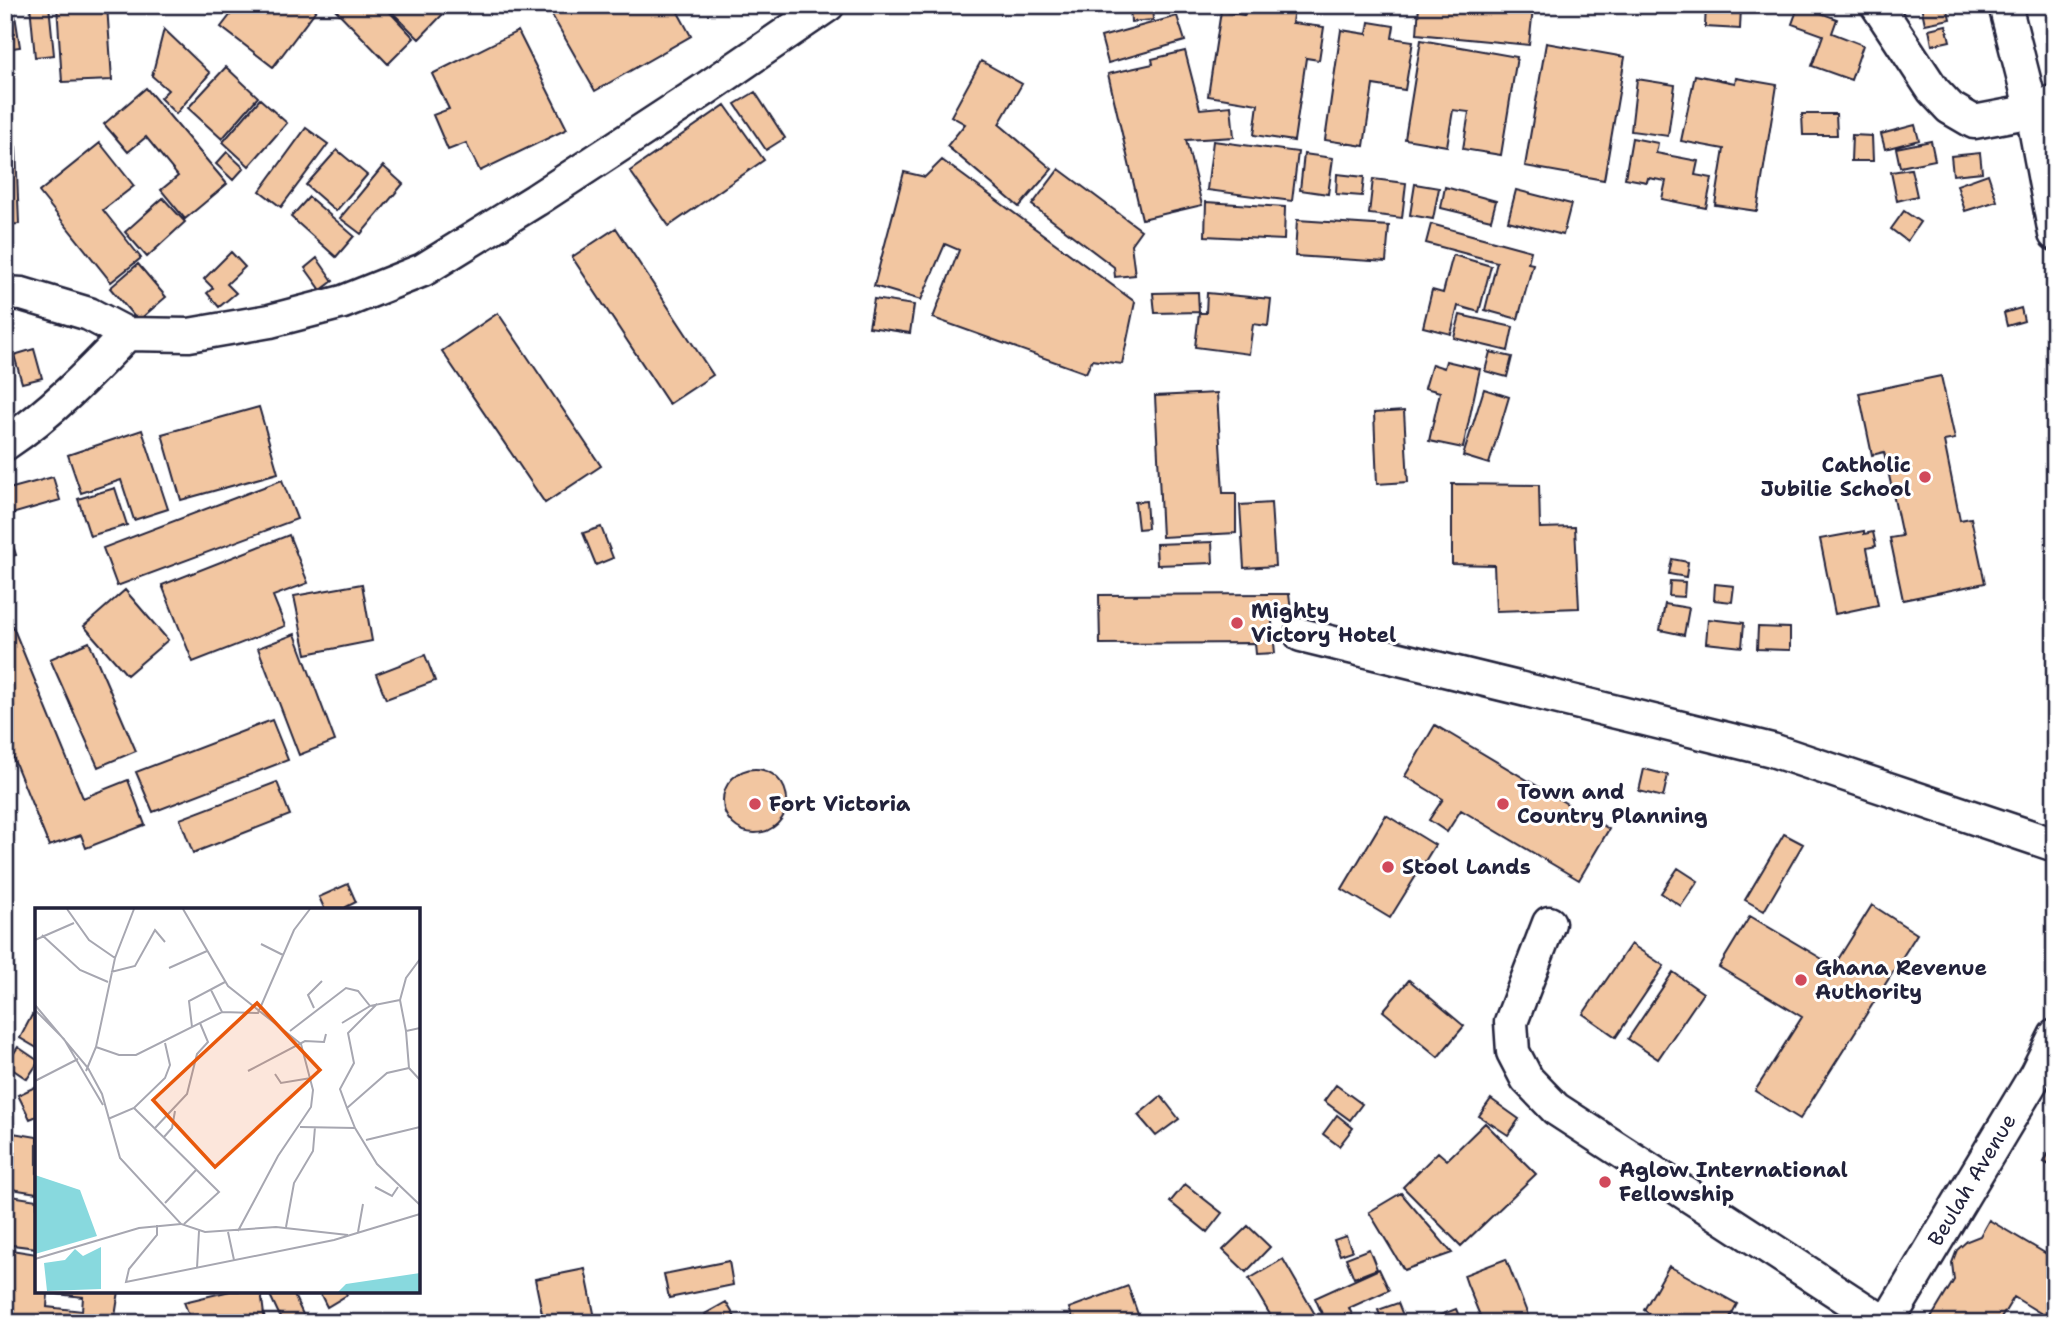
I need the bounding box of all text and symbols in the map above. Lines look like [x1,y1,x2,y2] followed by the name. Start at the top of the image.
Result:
[1761,451,1911,503] place label: Catholic Jubilie School
[1917,469,1933,485] marker: Catholic Jubilie School
[1251,597,1396,649] place label: Mighty Victory Hotel
[1229,615,1245,631] marker: Mighty Victory Hotel
[1517,778,1708,830] place label: Town and Country Planning
[769,790,911,818] place label: Fort Victoria
[747,796,763,812] marker: Fort Victoria
[1495,796,1511,812] marker: Town and Country Planning
[1402,853,1531,881] place label: Stool Lands
[1380,859,1396,875] marker: Stool Lands
[35,908,420,1293] inset map
[1815,954,1987,1006] place label: Ghana Revenue Authority
[1793,972,1809,988] marker: Ghana Revenue Authority
[1921,1109,2023,1251] street label: Beulah Avenue
[1619,1156,1848,1208] place label: Aglow International Fellowship
[1597,1174,1613,1190] marker: Aglow International Fellowship

